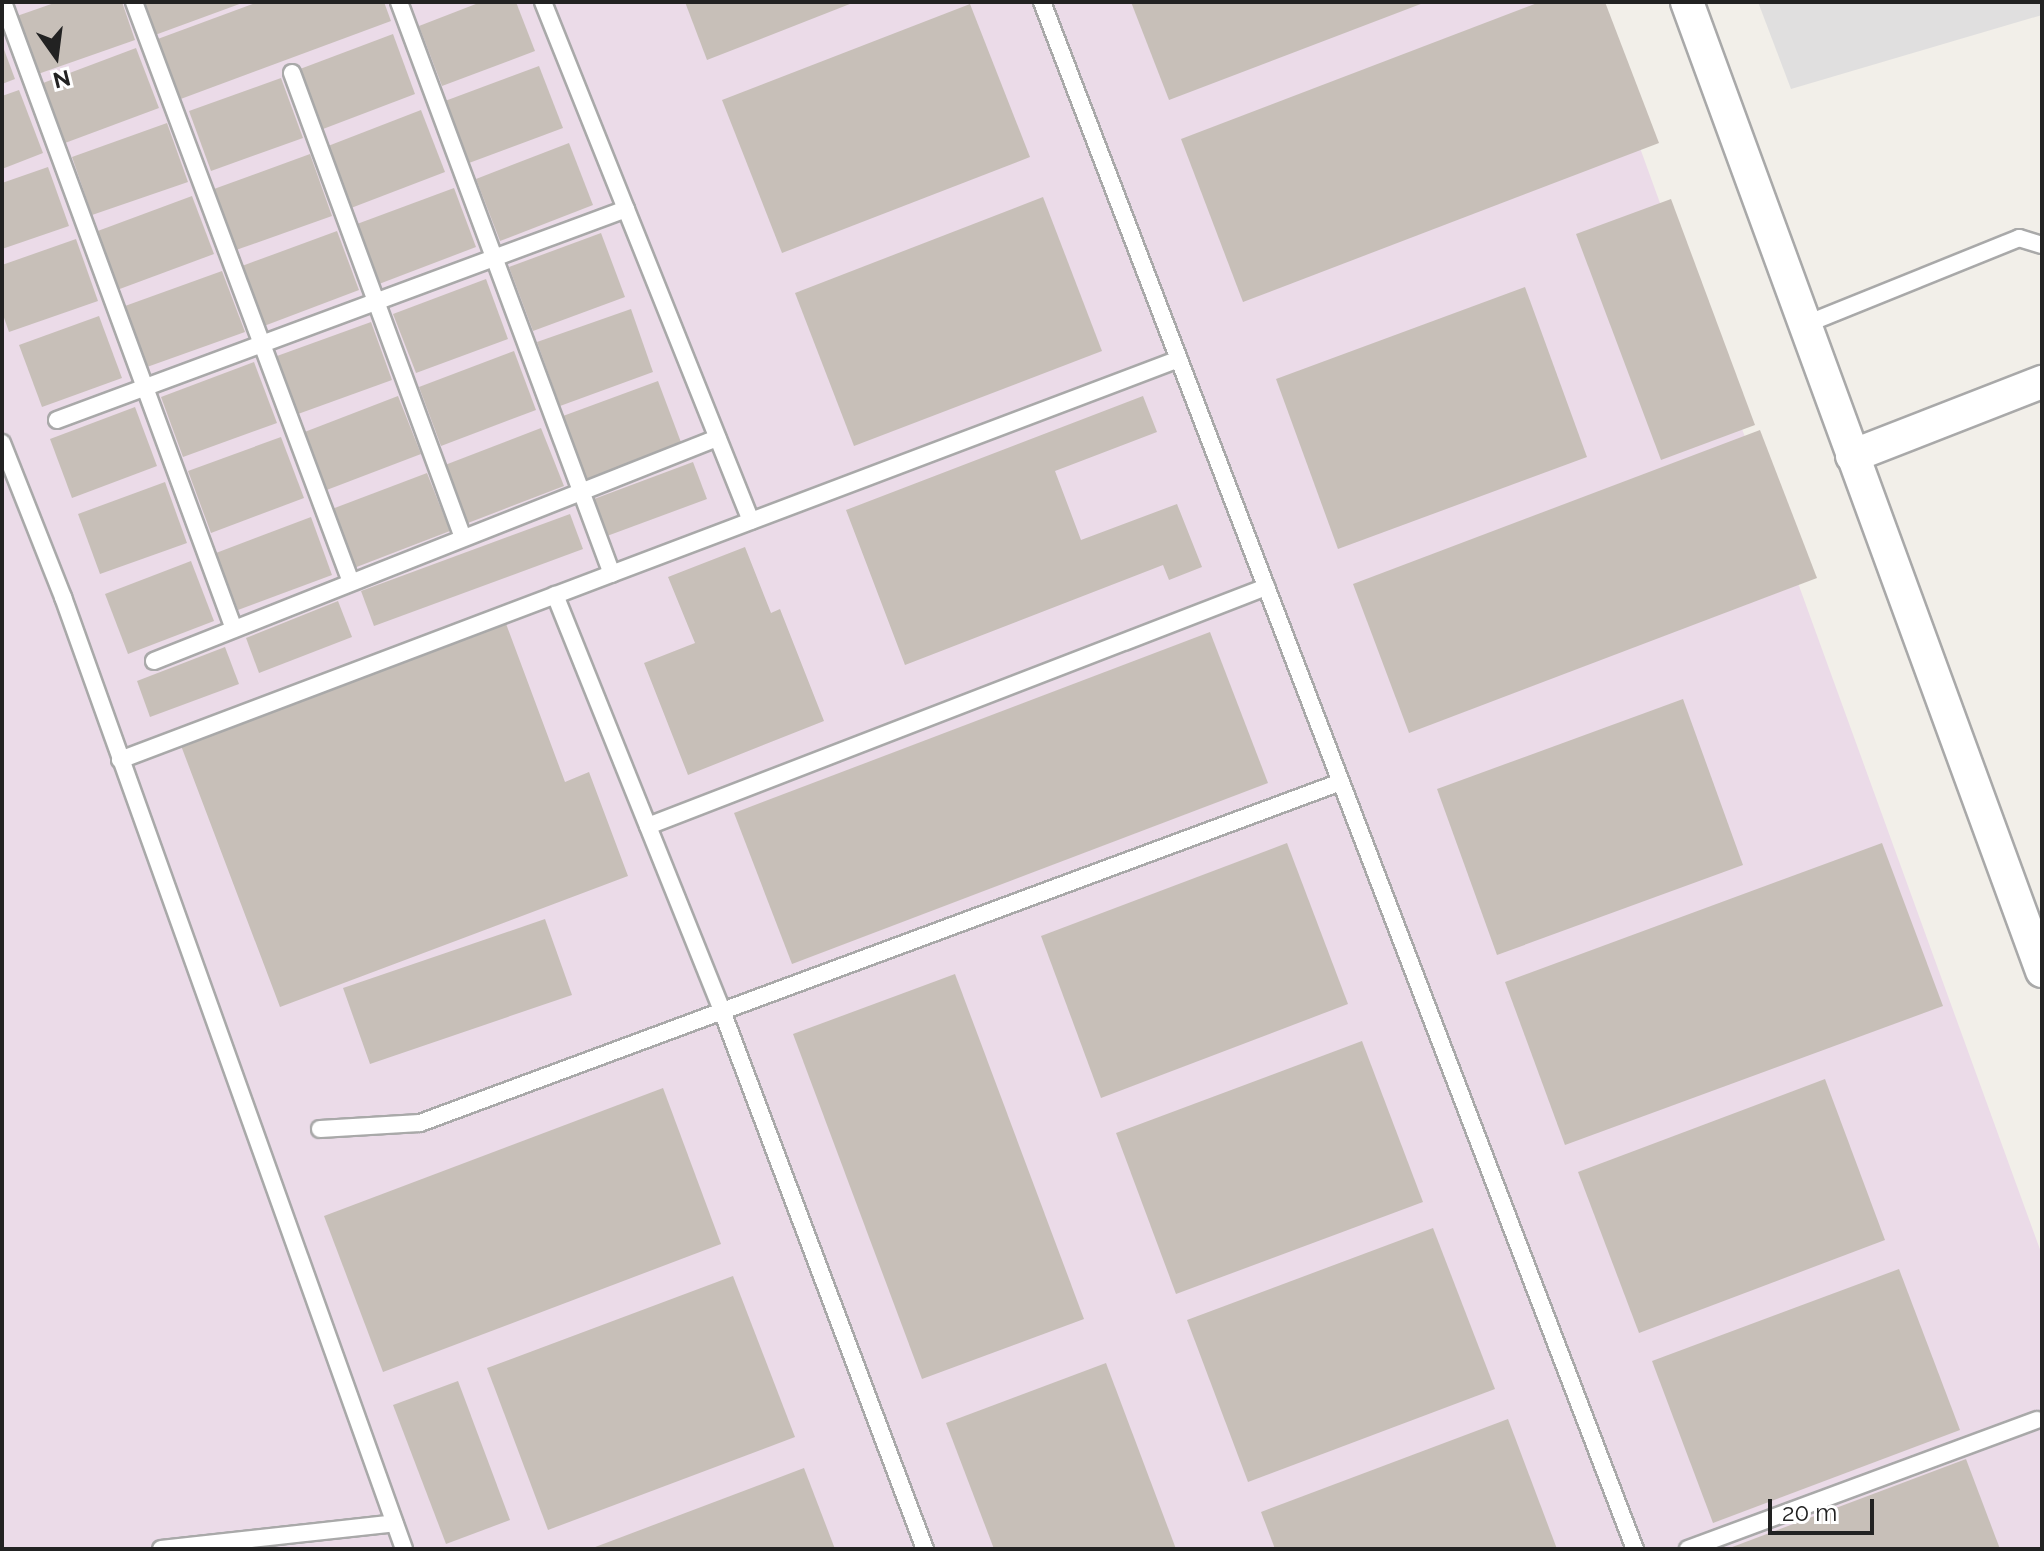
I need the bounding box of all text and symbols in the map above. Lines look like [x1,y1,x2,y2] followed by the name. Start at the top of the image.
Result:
[16,16,96,96] north arrow
[51,65,73,94] text: N
[1772,1483,1878,1533] scale bar
[1782,1498,1837,1527] text: 20 m

